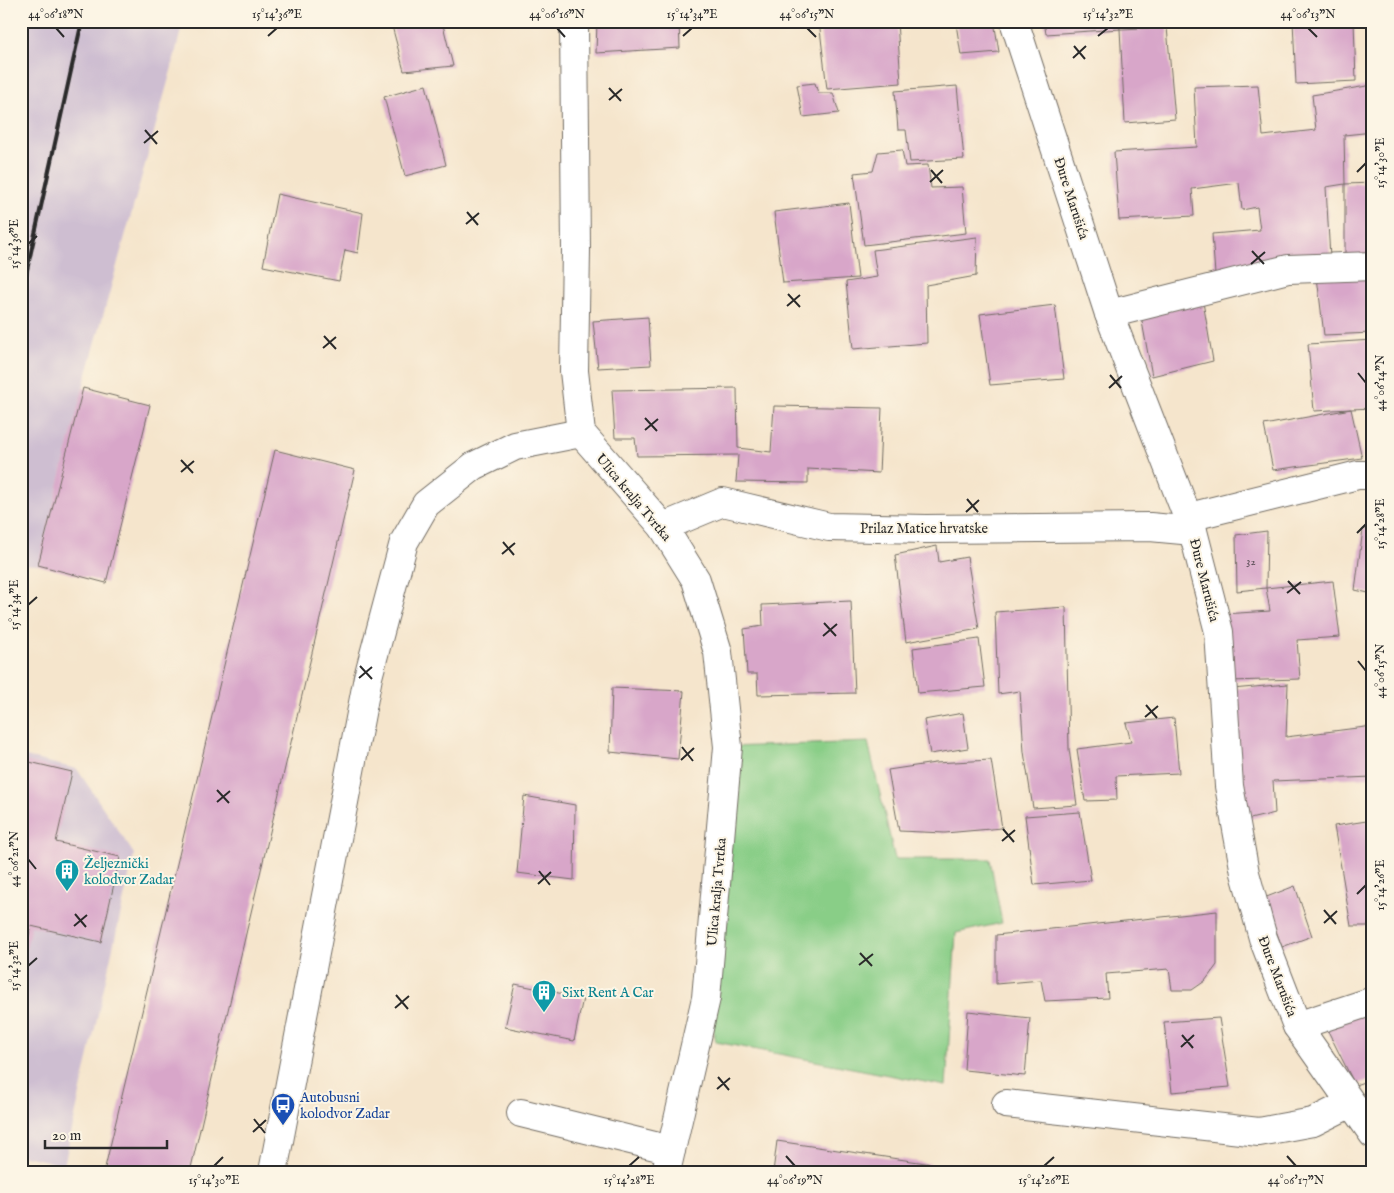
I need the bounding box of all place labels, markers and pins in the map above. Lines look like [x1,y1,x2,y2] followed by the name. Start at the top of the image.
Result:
[84,855,174,889] place label: Željeznički kolodvor Zadar
[54,858,80,892] building icon: Željeznički kolodvor Zadar
[531,979,557,1013] building icon: Sixt Rent A Car
[562,984,654,1002] place label: Sixt Rent A Car
[299,1089,390,1123] place label: Autobusni kolodvor Zadar
[270,1092,296,1126] bus stop icon: Autobusni kolodvor Zadar

